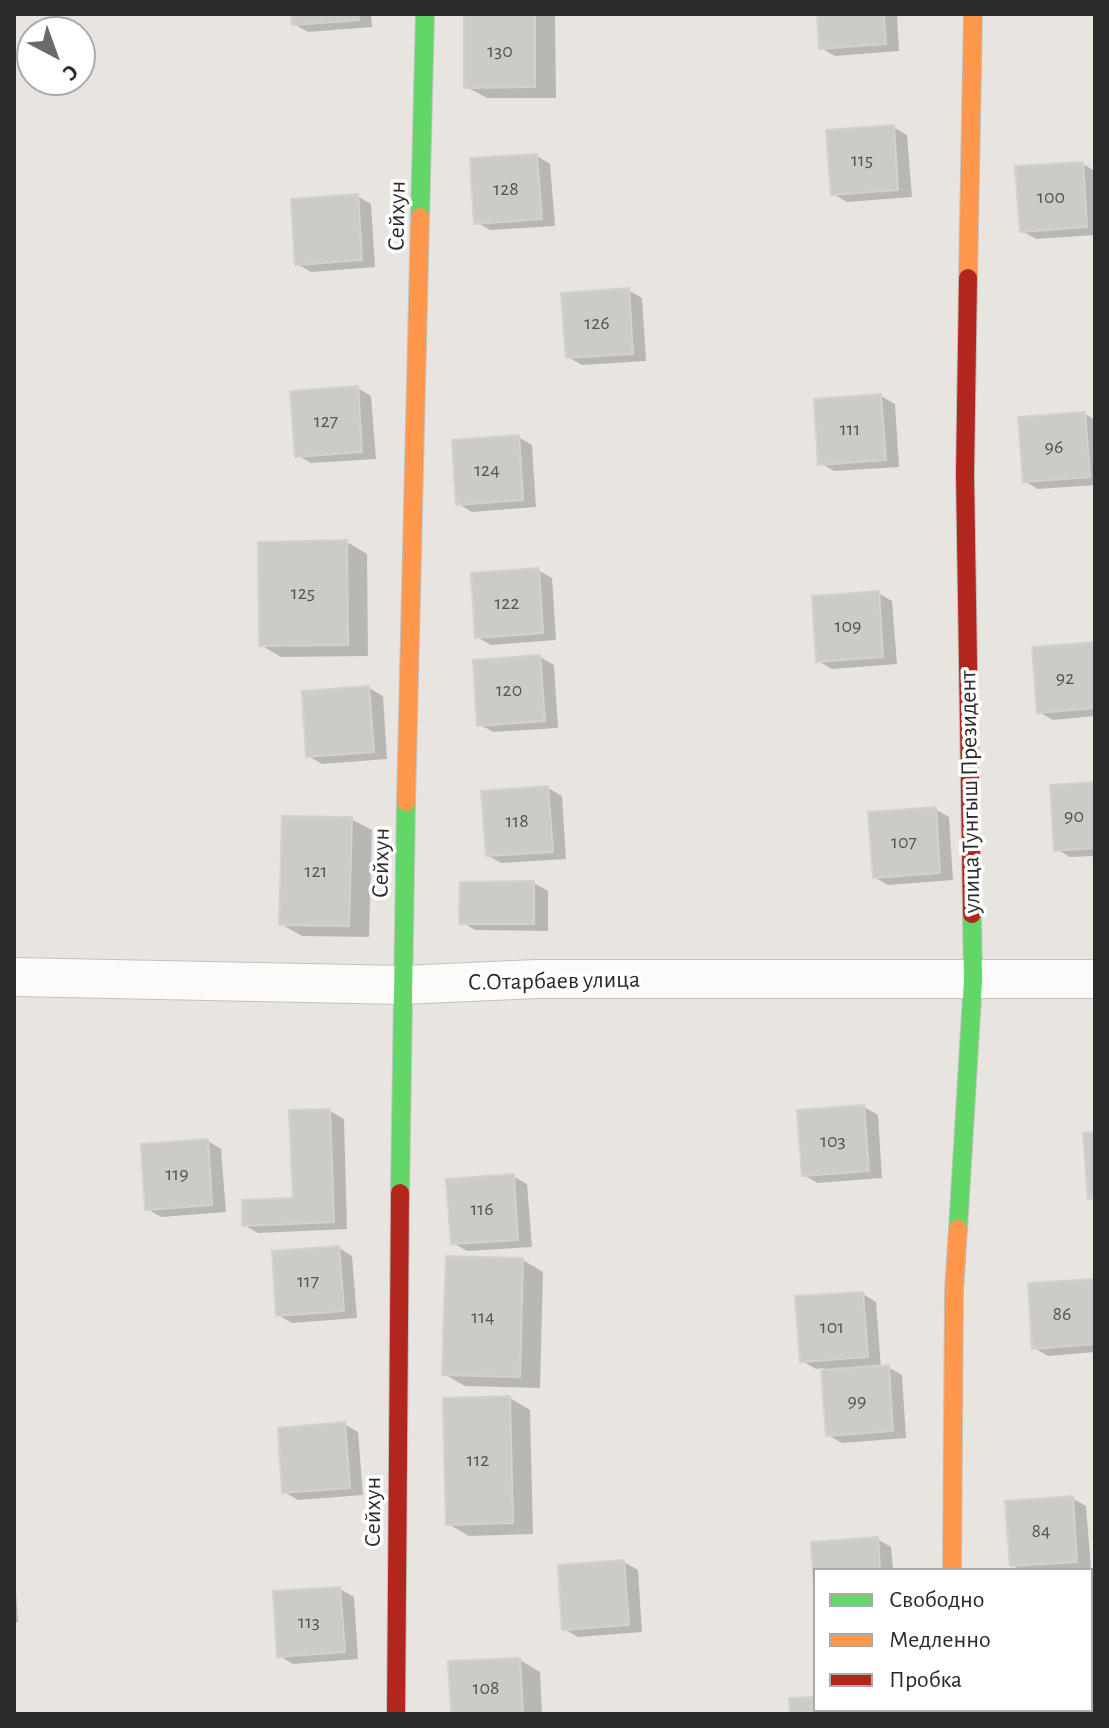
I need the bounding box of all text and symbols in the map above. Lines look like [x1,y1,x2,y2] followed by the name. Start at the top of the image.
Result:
[16,16,96,96] north arrow
[487,39,513,63] house number: 130
[59,60,82,85] text: С
[851,148,873,172] house number: 115
[493,177,519,201] house number: 128
[382,181,412,251] street label: Сейхун
[1037,185,1065,209] house number: 100
[584,311,610,335] house number: 126
[314,409,338,433] house number: 127
[840,417,860,441] house number: 111
[1045,435,1063,459] house number: 96
[474,458,500,482] house number: 124
[291,581,315,605] house number: 125
[494,591,520,615] house number: 122
[835,614,861,638] house number: 109
[1056,666,1074,690] house number: 92
[953,670,987,914] street label: улица Тунгыш Президент
[496,678,522,702] house number: 120
[1064,804,1084,828] house number: 90
[505,809,529,833] house number: 118
[366,828,396,898] street label: Сейхун
[891,830,917,854] house number: 107
[305,859,327,883] house number: 121
[468,965,640,997] street label: С.Отарбаев улица
[820,1129,846,1153] house number: 103
[165,1162,189,1186] house number: 119
[470,1197,494,1221] house number: 116
[297,1269,319,1293] house number: 117
[1053,1302,1071,1326] house number: 86
[471,1305,495,1329] house number: 114
[820,1315,844,1339] house number: 101
[848,1389,866,1413] house number: 99
[467,1448,489,1472] house number: 112
[359,1477,387,1547] street label: Сейхун
[1031,1519,1051,1543] house number: 84
[813,1568,1093,1712] legend
[889,1588,984,1612] text: Свободно
[298,1610,320,1634] house number: 113
[889,1628,991,1652] text: Медленно
[889,1668,962,1692] text: Пробка
[473,1676,499,1700] house number: 108

